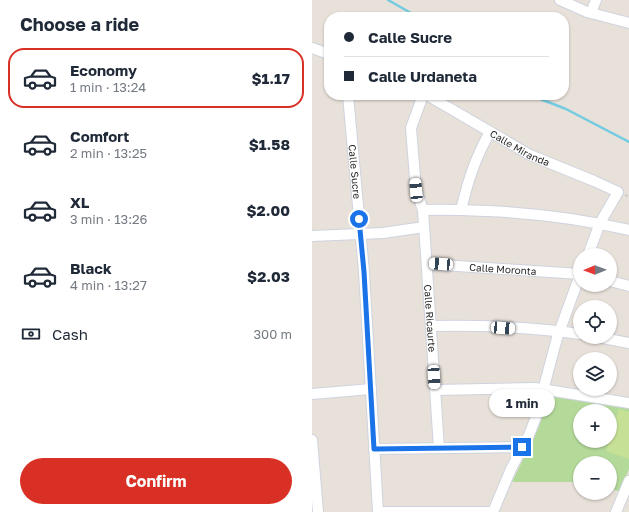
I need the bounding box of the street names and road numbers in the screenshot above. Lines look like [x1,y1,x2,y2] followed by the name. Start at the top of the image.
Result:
[488,127,551,168] street label: Calle Miranda
[346,144,363,200] street label: Calle Sucre
[469,261,537,277] street label: Calle Moronta
[422,284,439,353] street label: Calle Ricaurte

